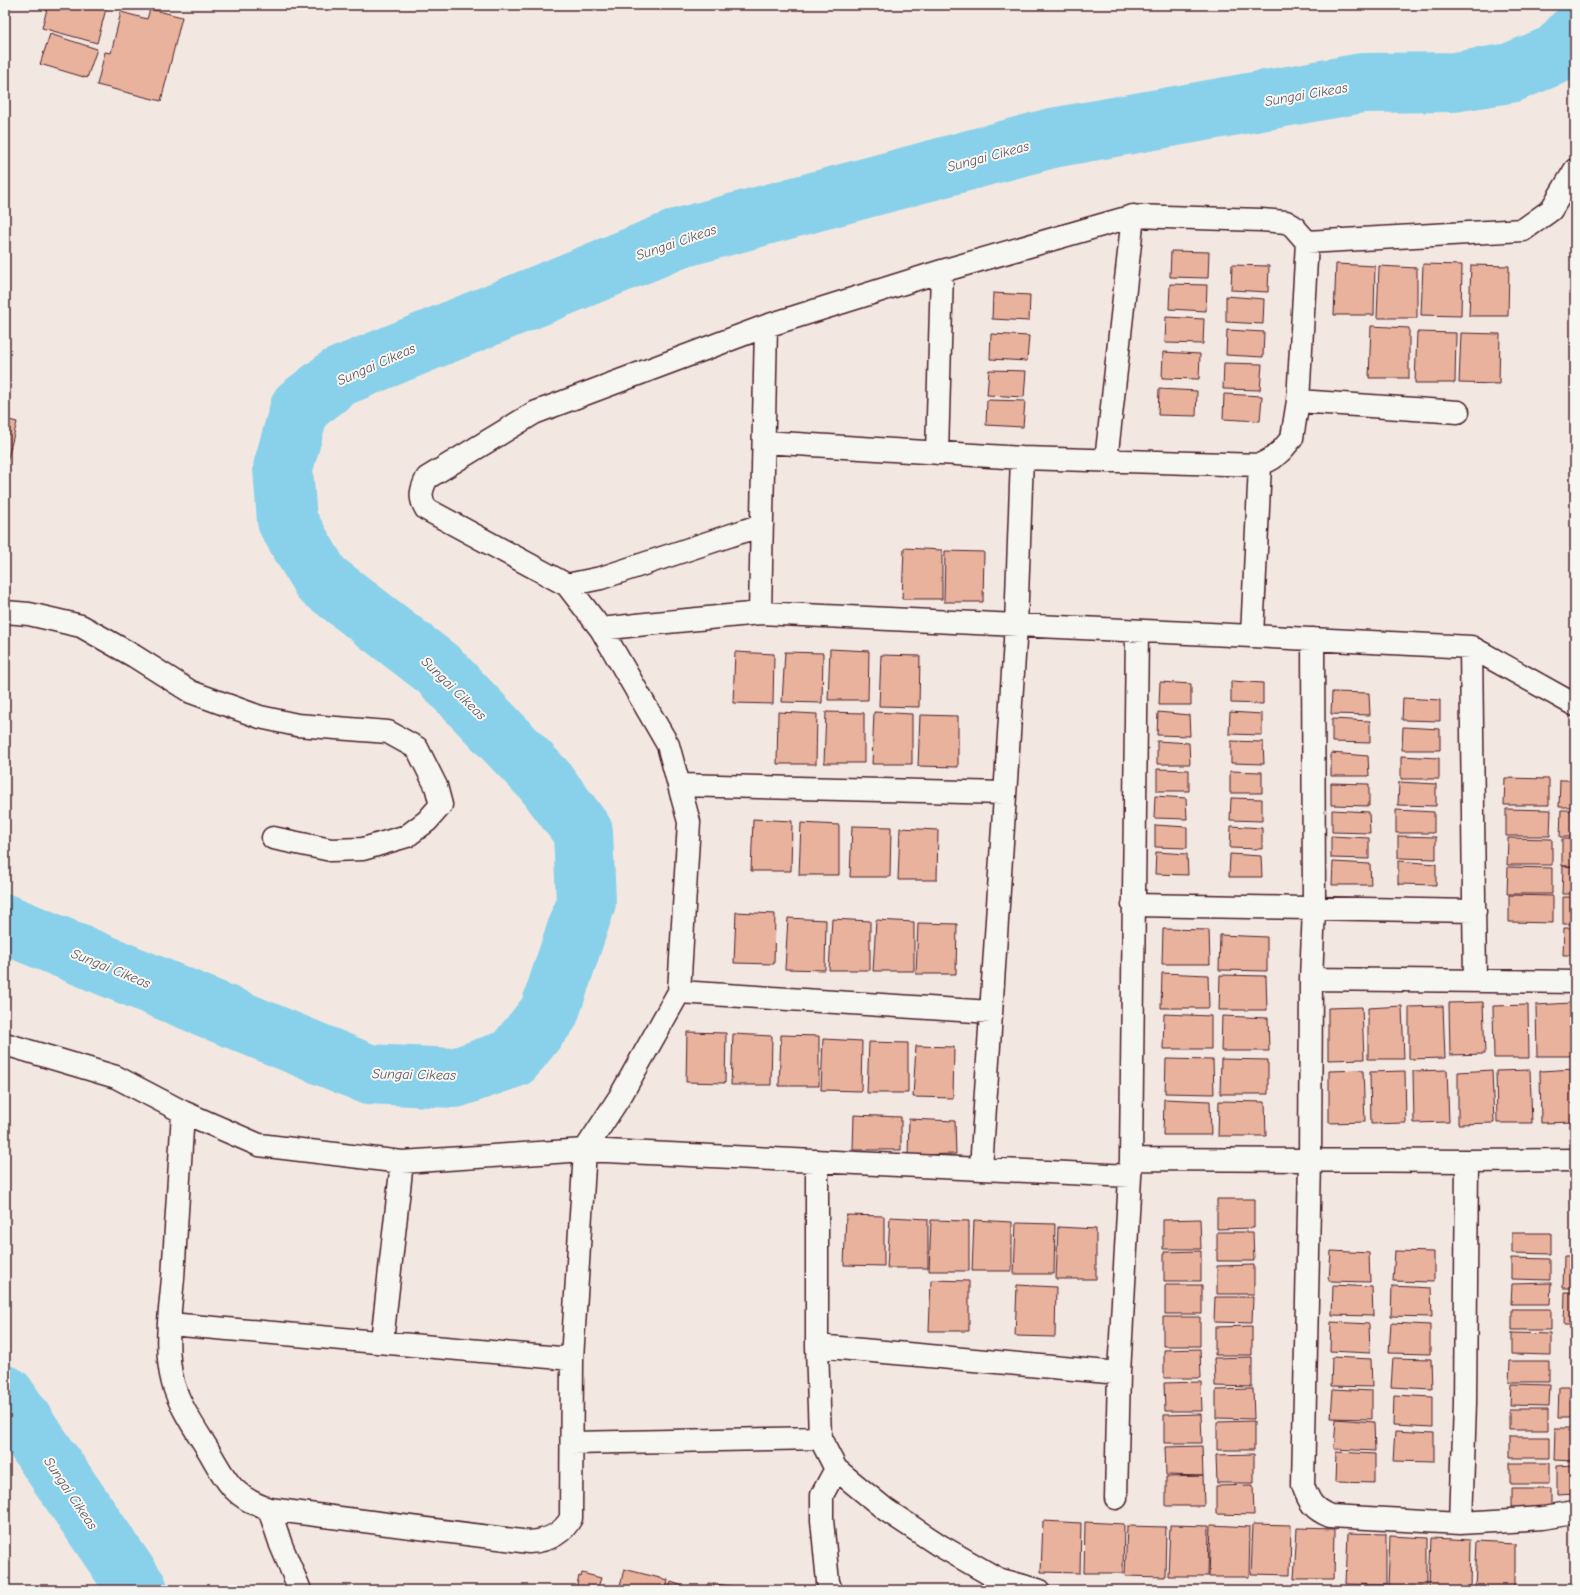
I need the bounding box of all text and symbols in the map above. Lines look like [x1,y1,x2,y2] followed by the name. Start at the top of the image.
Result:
[1263,79,1349,110] water label: Sungai Cikeas
[945,137,1031,176] water label: Sungai Cikeas
[634,221,719,264] water label: Sungai Cikeas
[334,340,418,389] water label: Sungai Cikeas
[418,653,490,724] water label: Sungai Cikeas
[69,945,153,992] water label: Sungai Cikeas
[372,1065,456,1084] water label: Sungai Cikeas
[40,1454,101,1533] water label: Sungai Cikeas

